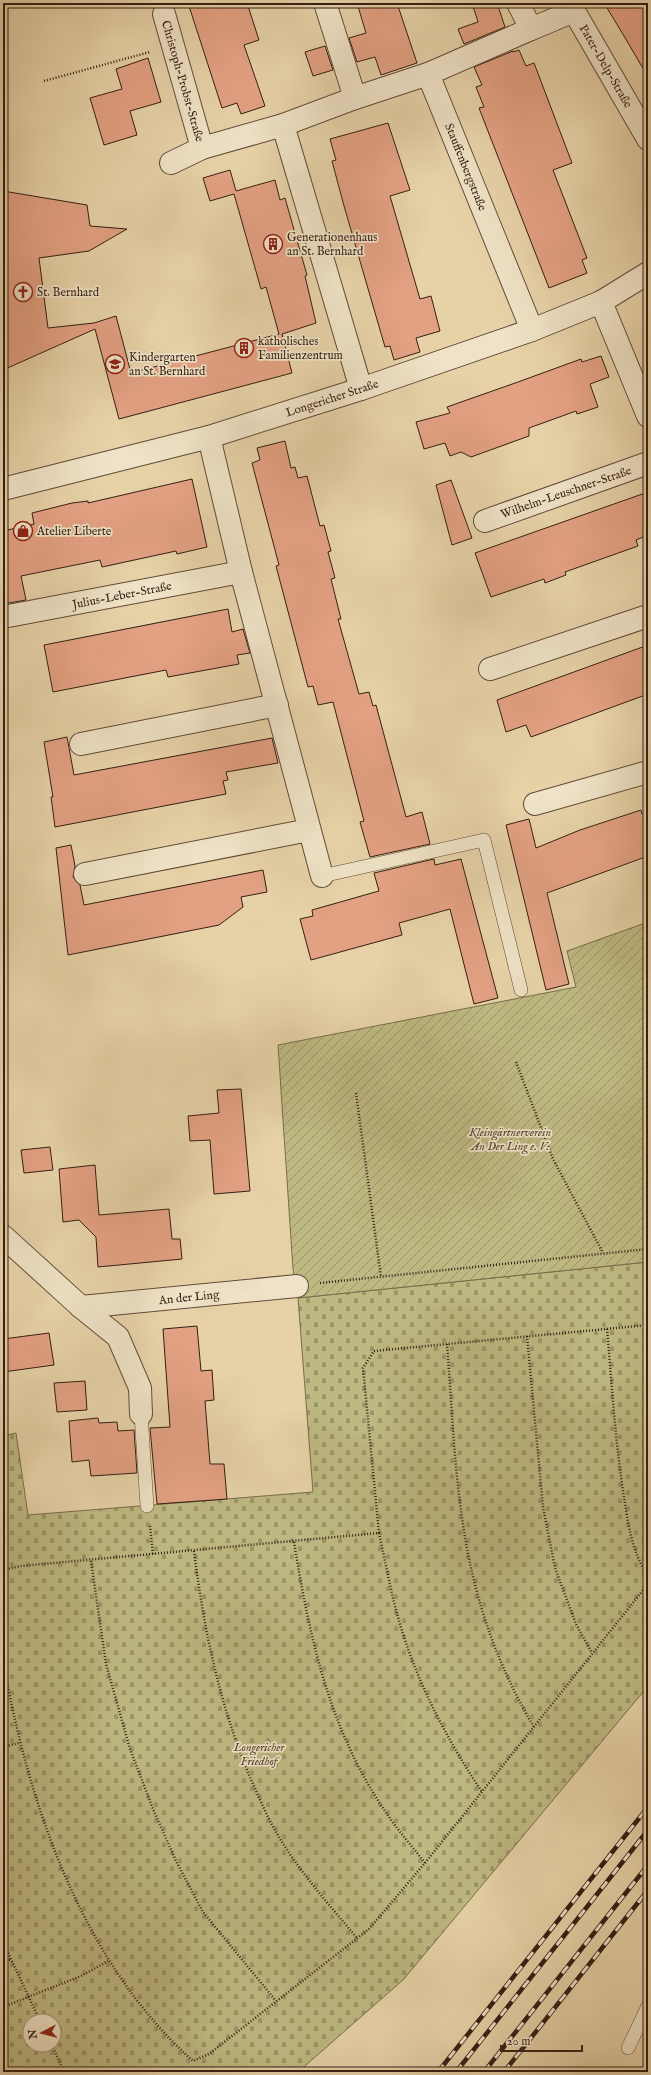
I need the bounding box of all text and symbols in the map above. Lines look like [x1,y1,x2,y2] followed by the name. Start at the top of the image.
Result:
[157,19,207,144] street label: Christoph-Probst-Straße
[575,22,636,112] street label: Pater-Delp-Straße
[441,121,490,214] street label: Stauffenbergstraße
[287,230,378,259] place label: Generationenhaus an St. Bernhard
[262,233,284,255] building icon: Generationenhaus an St. Bernhard
[12,281,34,303] church icon: St. Bernhard
[37,285,100,300] place label: St. Bernhard
[258,334,343,363] place label: katholisches Familienzentrum
[233,337,255,359] building icon: katholisches Familienzentrum
[129,350,206,379] place label: Kindergarten an St. Bernhard
[104,353,126,375] school or university icon: Kindergarten an St. Bernhard
[284,376,381,421] street label: Longericher Straße
[499,463,634,522] street label: Wilhelm-Leuschner-Straße
[12,520,34,542] shop icon: Atelier Liberte
[36,524,112,539] place label: Atelier Liberte
[69,578,174,614] street label: Julius-Leber-Straße
[468,1125,551,1155] park label: Kleingärtnerverein An Der Ling e. V.
[157,1287,221,1308] street label: An der Ling
[233,1740,285,1769] park label: Longericher Friedhof
[22,2013,62,2053] north arrow
[501,2027,582,2053] scale bar
[25,2028,41,2041] text: N
[507,2034,530,2049] text: 20 m

